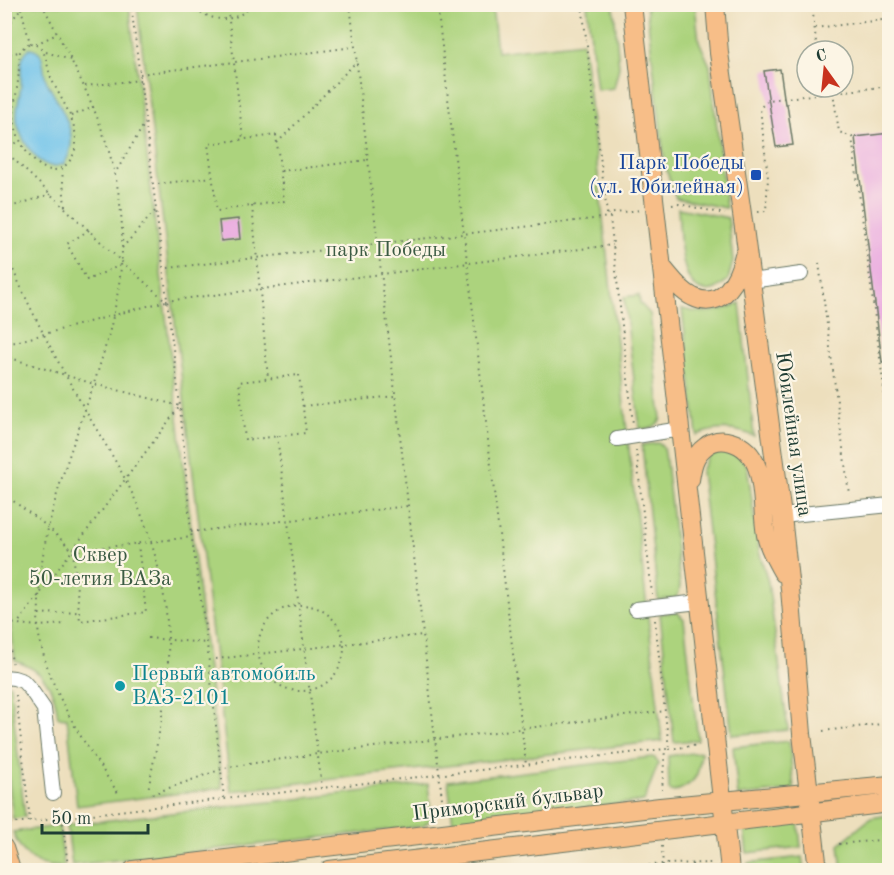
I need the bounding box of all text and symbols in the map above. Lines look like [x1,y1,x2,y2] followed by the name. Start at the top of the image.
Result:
[795,39,855,99] north arrow
[814,47,829,66] text: С
[589,153,744,198] place label: Парк Победы (ул. Юбилейная)
[749,168,763,182] marker: Парк Победы (ул. Юбилейная)
[326,240,446,261] park label: парк Победы
[771,350,815,518] street label: Юбилейная улица
[29,545,171,590] park label: Сквер 50-летия ВАЗа
[132,664,316,709] place label: Первый автомобиль ВАЗ-2101
[113,679,127,693] marker: Первый автомобиль ВАЗ-2101
[411,781,605,825] street label: Приморский бульвар
[42,797,148,835] scale bar
[51,810,91,828] text: 50 m

